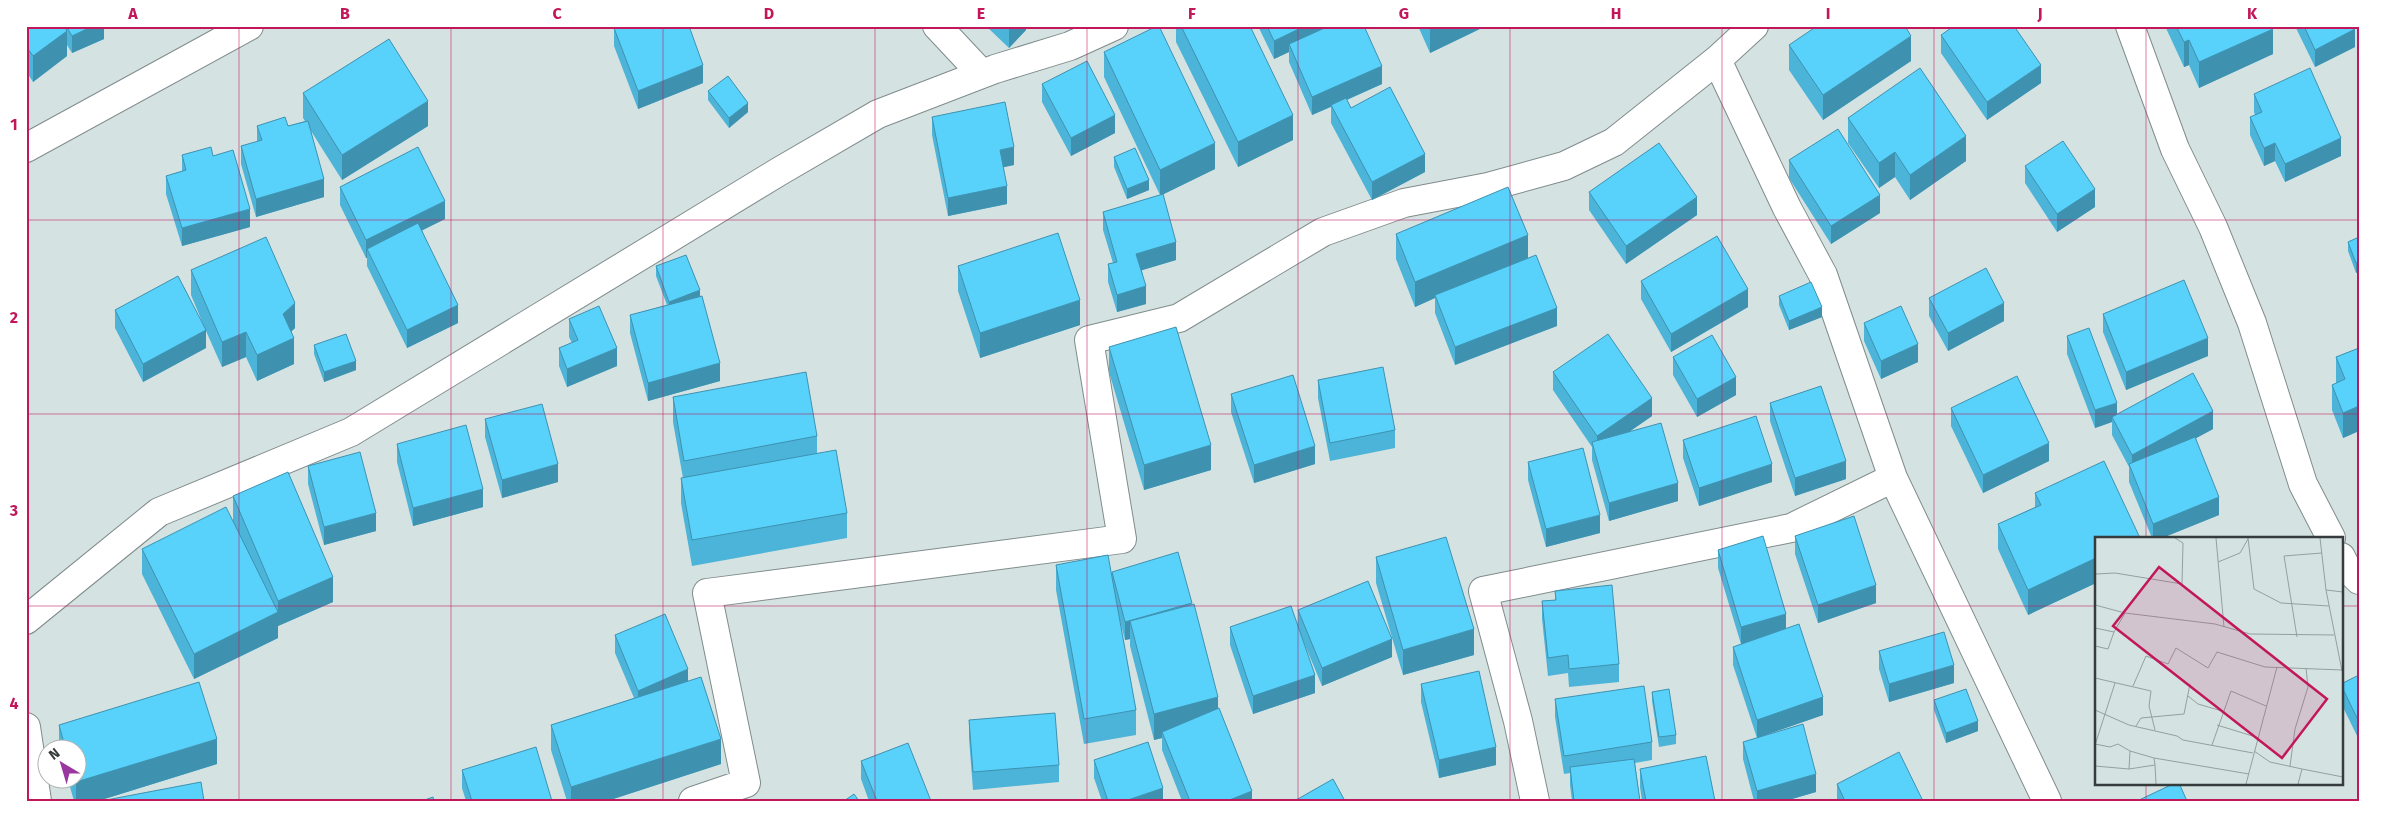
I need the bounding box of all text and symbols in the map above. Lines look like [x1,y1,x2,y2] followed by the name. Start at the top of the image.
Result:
[127,4,138,23] text: A
[340,4,350,23] text: B
[552,4,562,23] text: C
[764,4,774,23] text: D
[977,4,985,23] text: E
[1188,4,1196,23] text: F
[1399,4,1409,23] text: G
[1611,4,1621,23] text: H
[1826,4,1830,23] text: I
[2036,4,2043,23] text: J
[2247,4,2258,23] text: K
[10,115,18,134] text: 1
[10,308,18,327] text: 2
[9,501,18,520] text: 3
[2095,537,2342,784] inset map
[9,694,19,713] text: 4
[38,740,88,790] north arrow
[45,745,63,764] text: N

